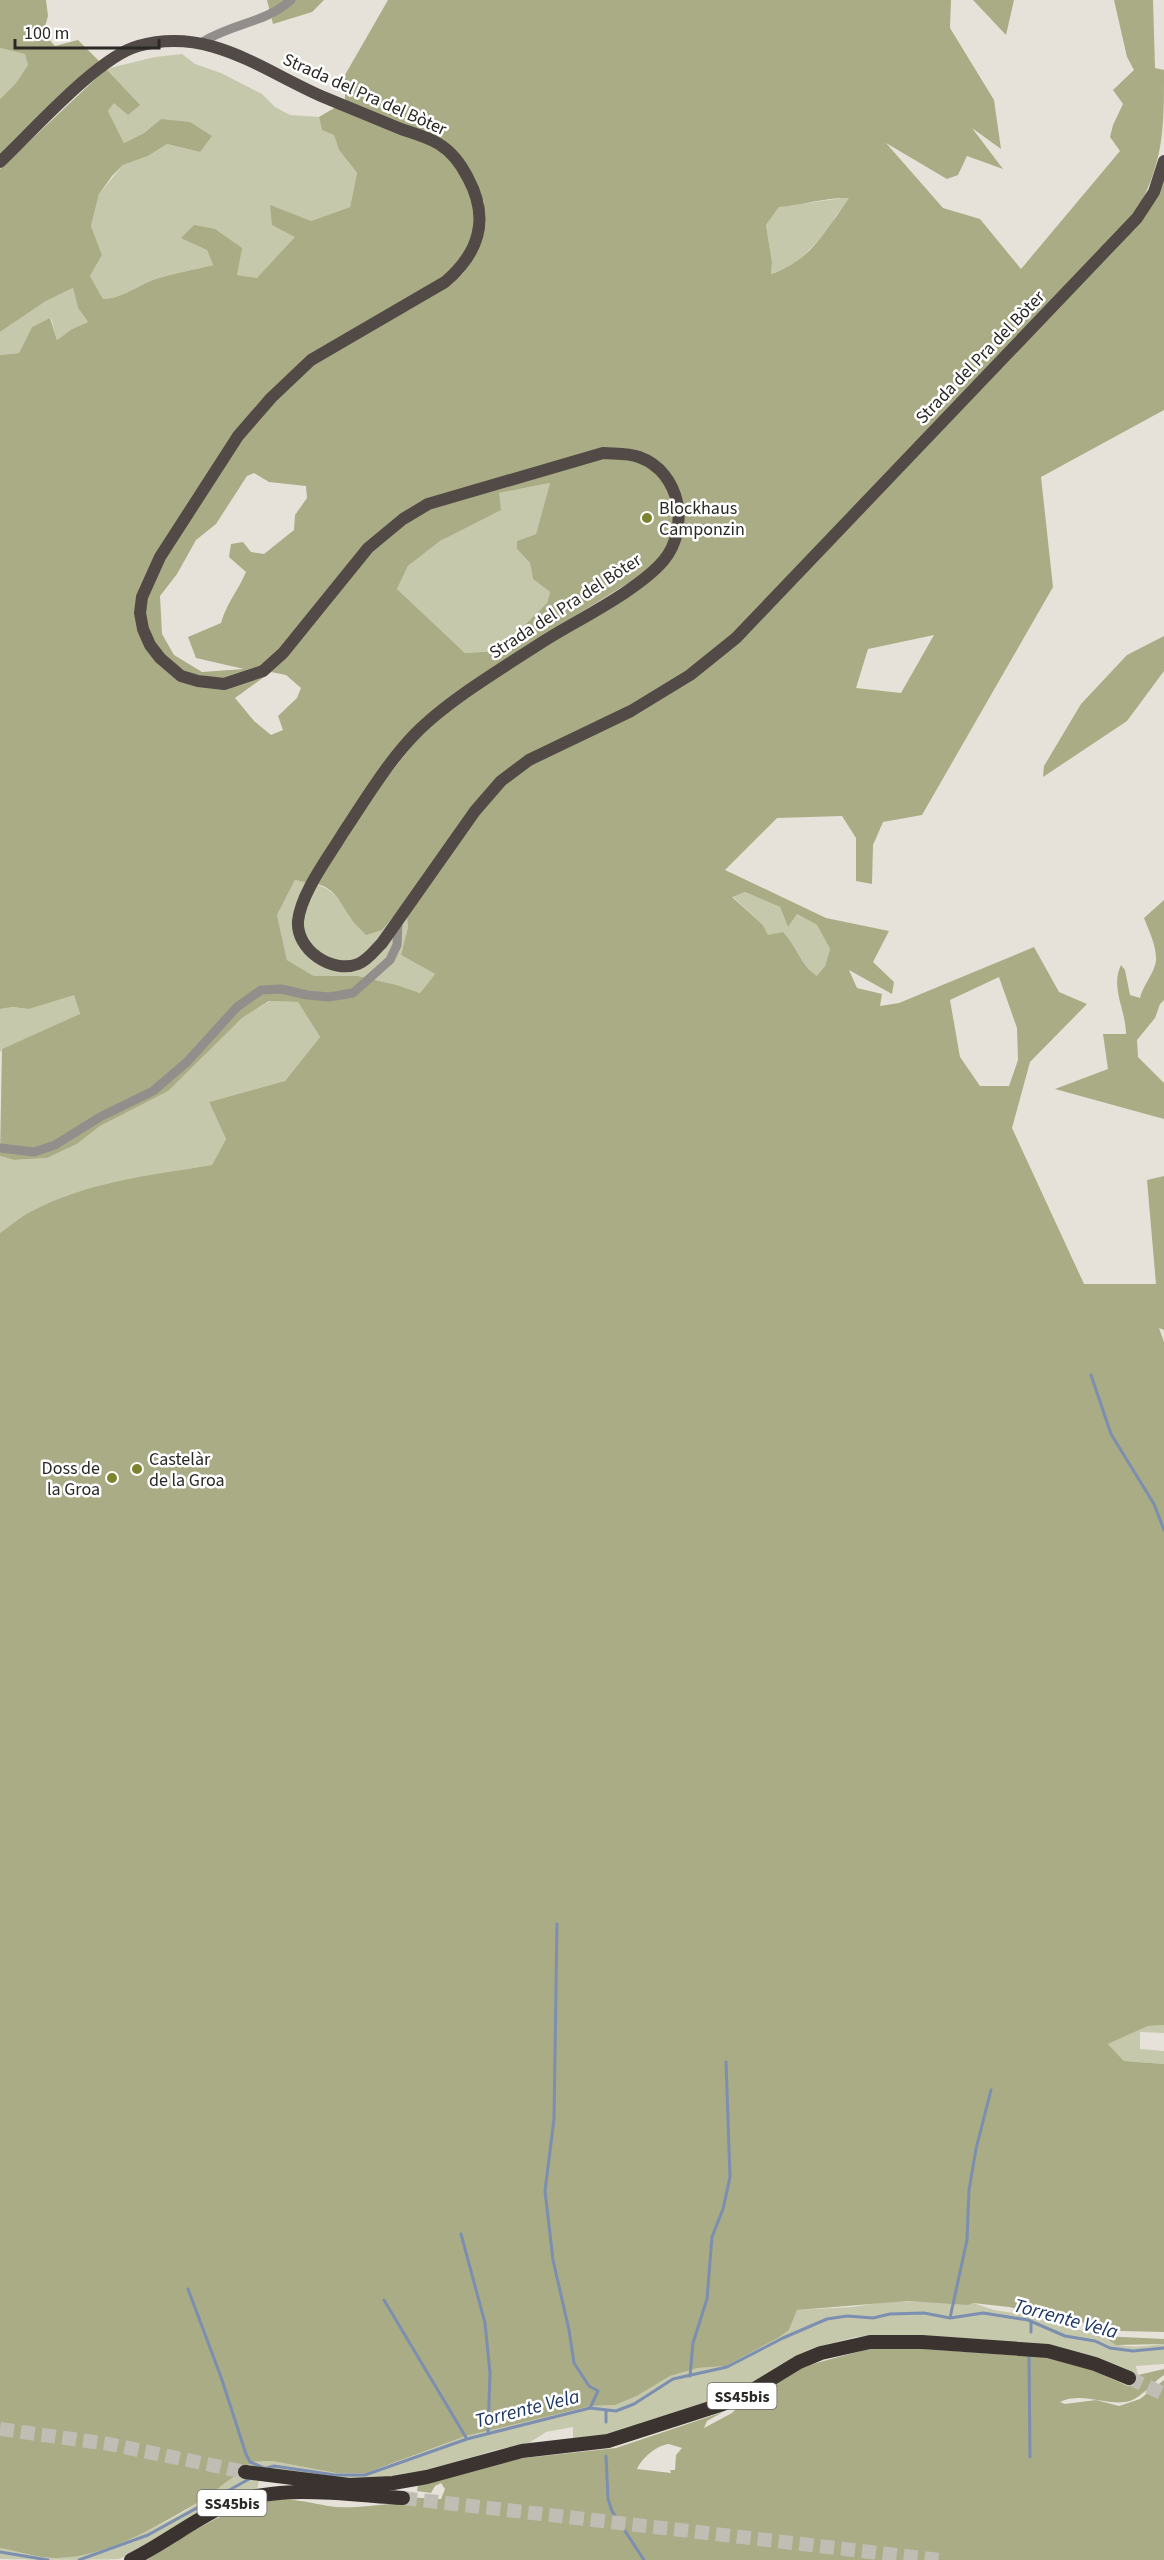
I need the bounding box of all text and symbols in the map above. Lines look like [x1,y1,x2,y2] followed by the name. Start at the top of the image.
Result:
[15,12,159,50] scale bar
[24,21,69,46] text: 100 m
[279,47,451,142] street label: Strada del Pra del Bòter
[910,285,1051,430] street label: Strada del Pra del Bòter
[659,496,745,542] place label: Blockhaus Camponzin
[640,511,654,525] marker: Blockhaus Camponzin
[484,547,647,665] street label: Strada del Pra del Bòter
[149,1447,225,1493] place label: Castelàr de la Groa
[42,1456,100,1502] place label: Doss de la Groa
[130,1462,144,1476] marker: Castelàr de la Groa
[105,1471,119,1485] marker: Doss de la Groa
[1010,2292,1121,2346] water label: Torrente Vela
[472,2382,583,2436] water label: Torrente Vela
[708,2383,777,2409] road number: SS45bis
[198,2490,266,2516] road number: SS45bis

